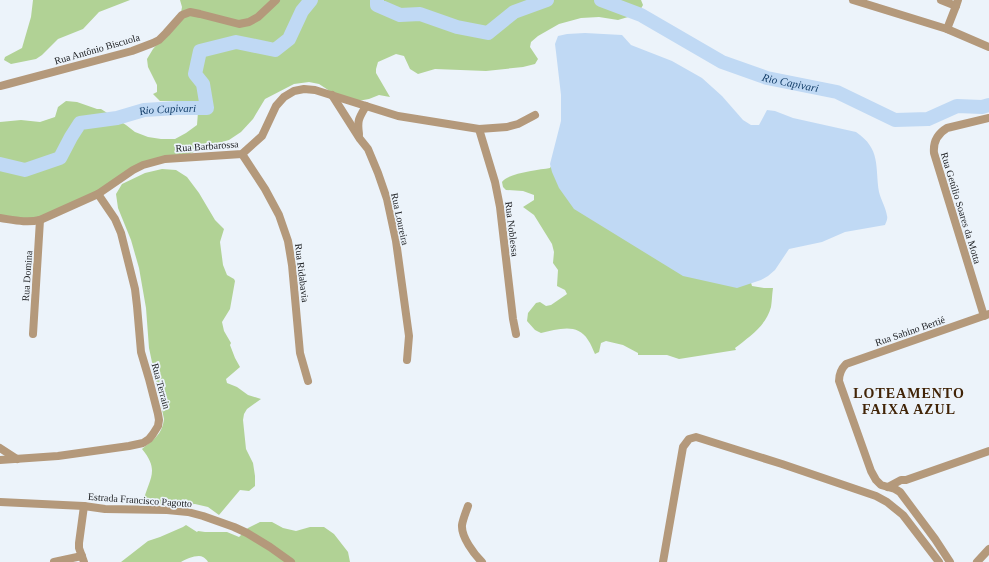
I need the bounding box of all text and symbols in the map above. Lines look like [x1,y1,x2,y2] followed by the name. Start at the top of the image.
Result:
[53,31,142,66] street label: Rua Antônio Biscuola
[760,70,820,94] water label: Rio Capivari
[136,102,196,117] water label: Rio Capivari
[175,138,239,154] street label: Rua Barbarossa
[939,151,983,266] street label: Rua Getúlio Soares da Motta
[389,192,411,247] street label: Rua Loureira
[503,201,521,258] street label: Rua Noblessa
[293,243,311,304] street label: Rua Ridabavia
[20,250,34,302] street label: Rua Domina
[874,314,947,348] street label: Rua Sabino Bertié
[150,362,172,410] street label: Rua Terrain
[853,386,965,417] district label: LOTEAMENTO FAIXA AZUL
[88,491,192,509] street label: Estrada Francisco Pagotto

